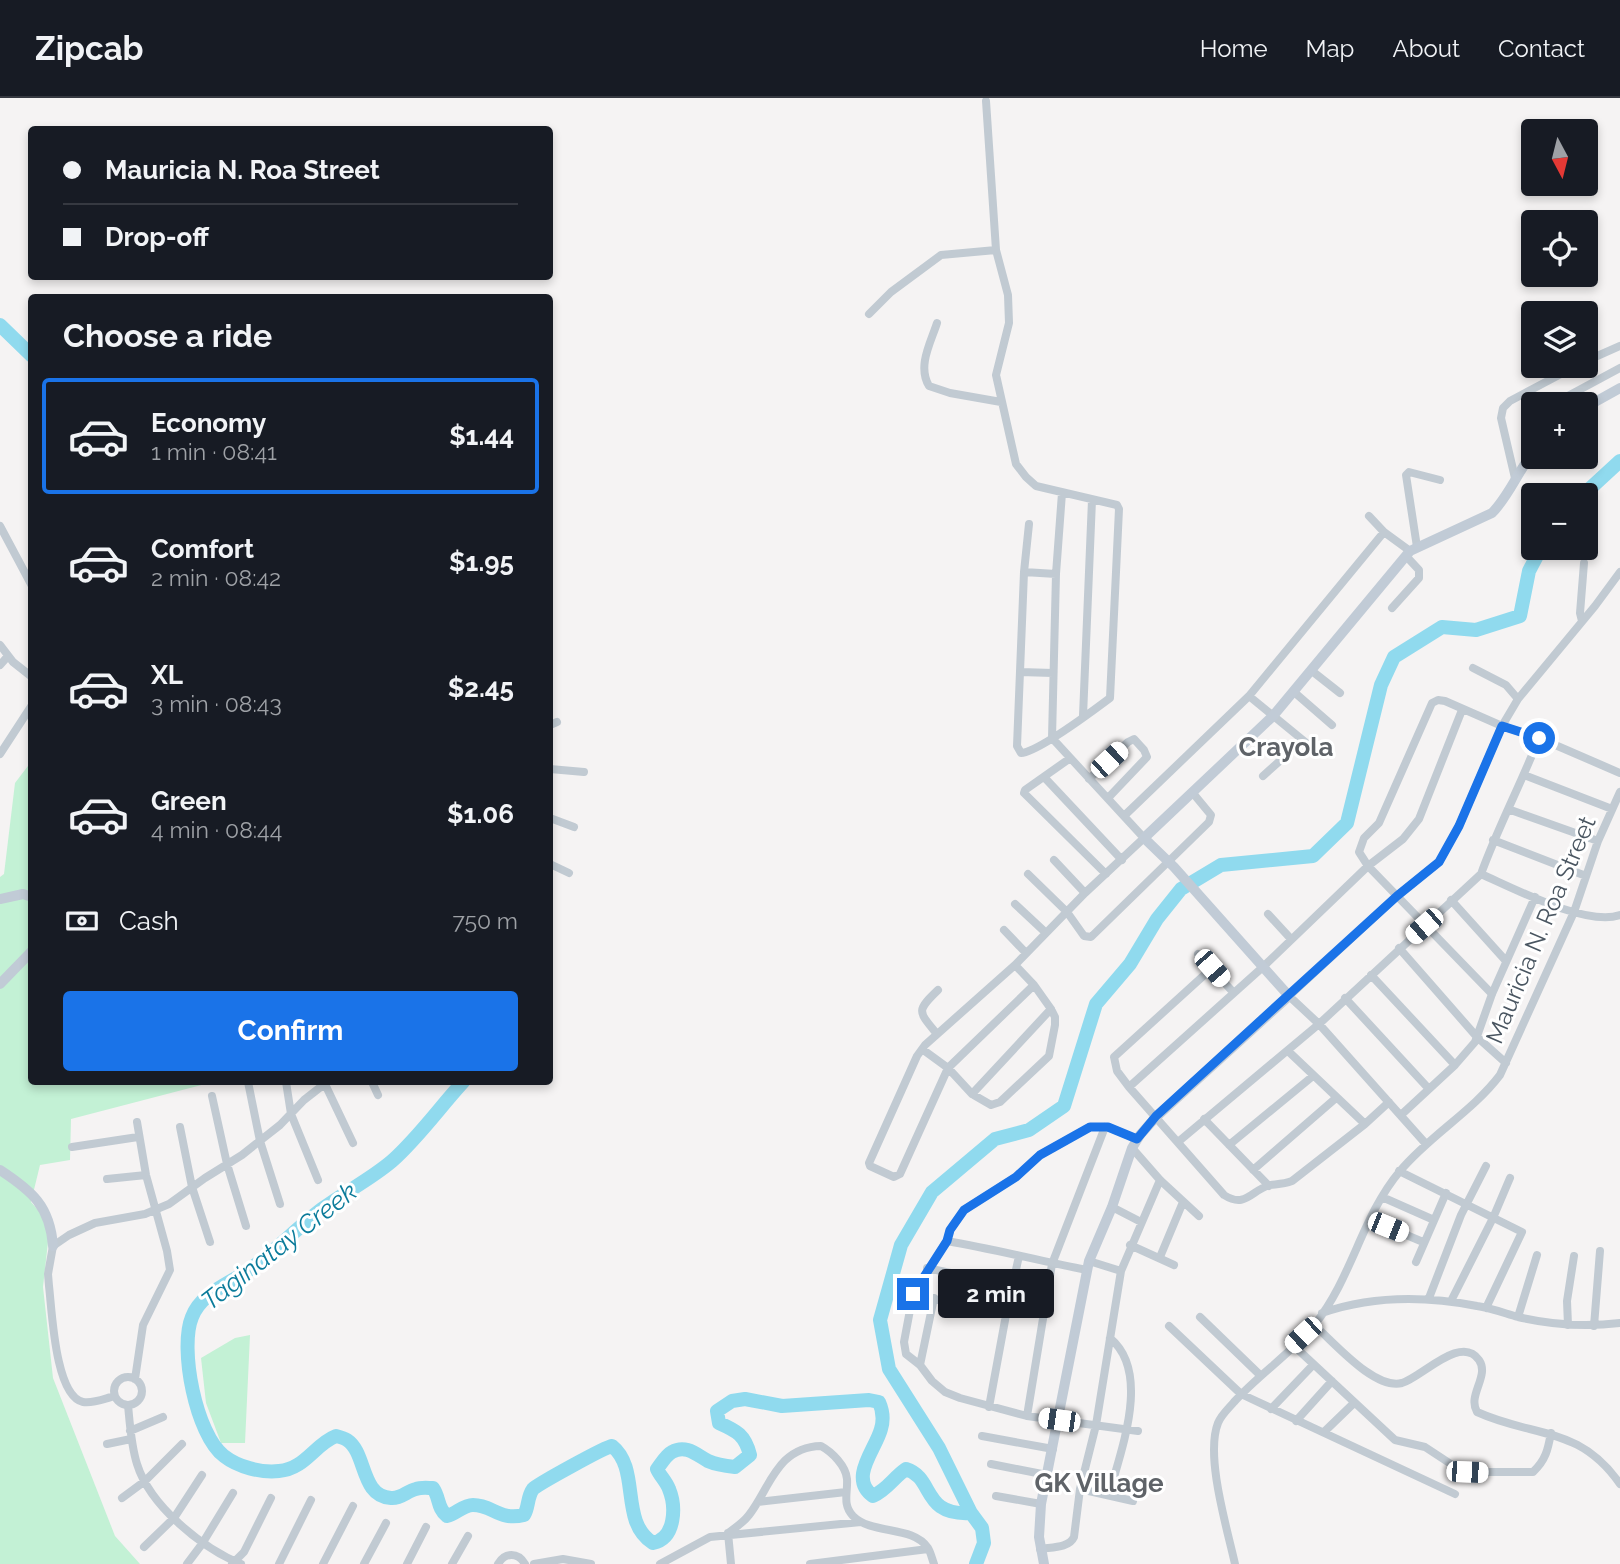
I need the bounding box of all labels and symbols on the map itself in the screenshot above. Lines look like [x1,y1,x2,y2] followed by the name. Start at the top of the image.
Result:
[1521,119,1598,196] north arrow
[1523,722,1555,754] route start
[1239,732,1334,762] district label: Crayola
[1087,738,1132,782] car
[1480,812,1602,1048] street label: Mauricia N. Roa Street
[1402,904,1447,948] car
[1191,945,1234,991] car
[195,1176,363,1316] water label: Taginatay Creek
[1365,1209,1412,1245] car
[937,1270,1053,1318] callout: 2 min
[897,1278,929,1310] route end
[1281,1313,1326,1357] car
[1037,1407,1082,1433] car
[1446,1461,1489,1483] car
[1035,1468,1164,1498] district label: GK Village

